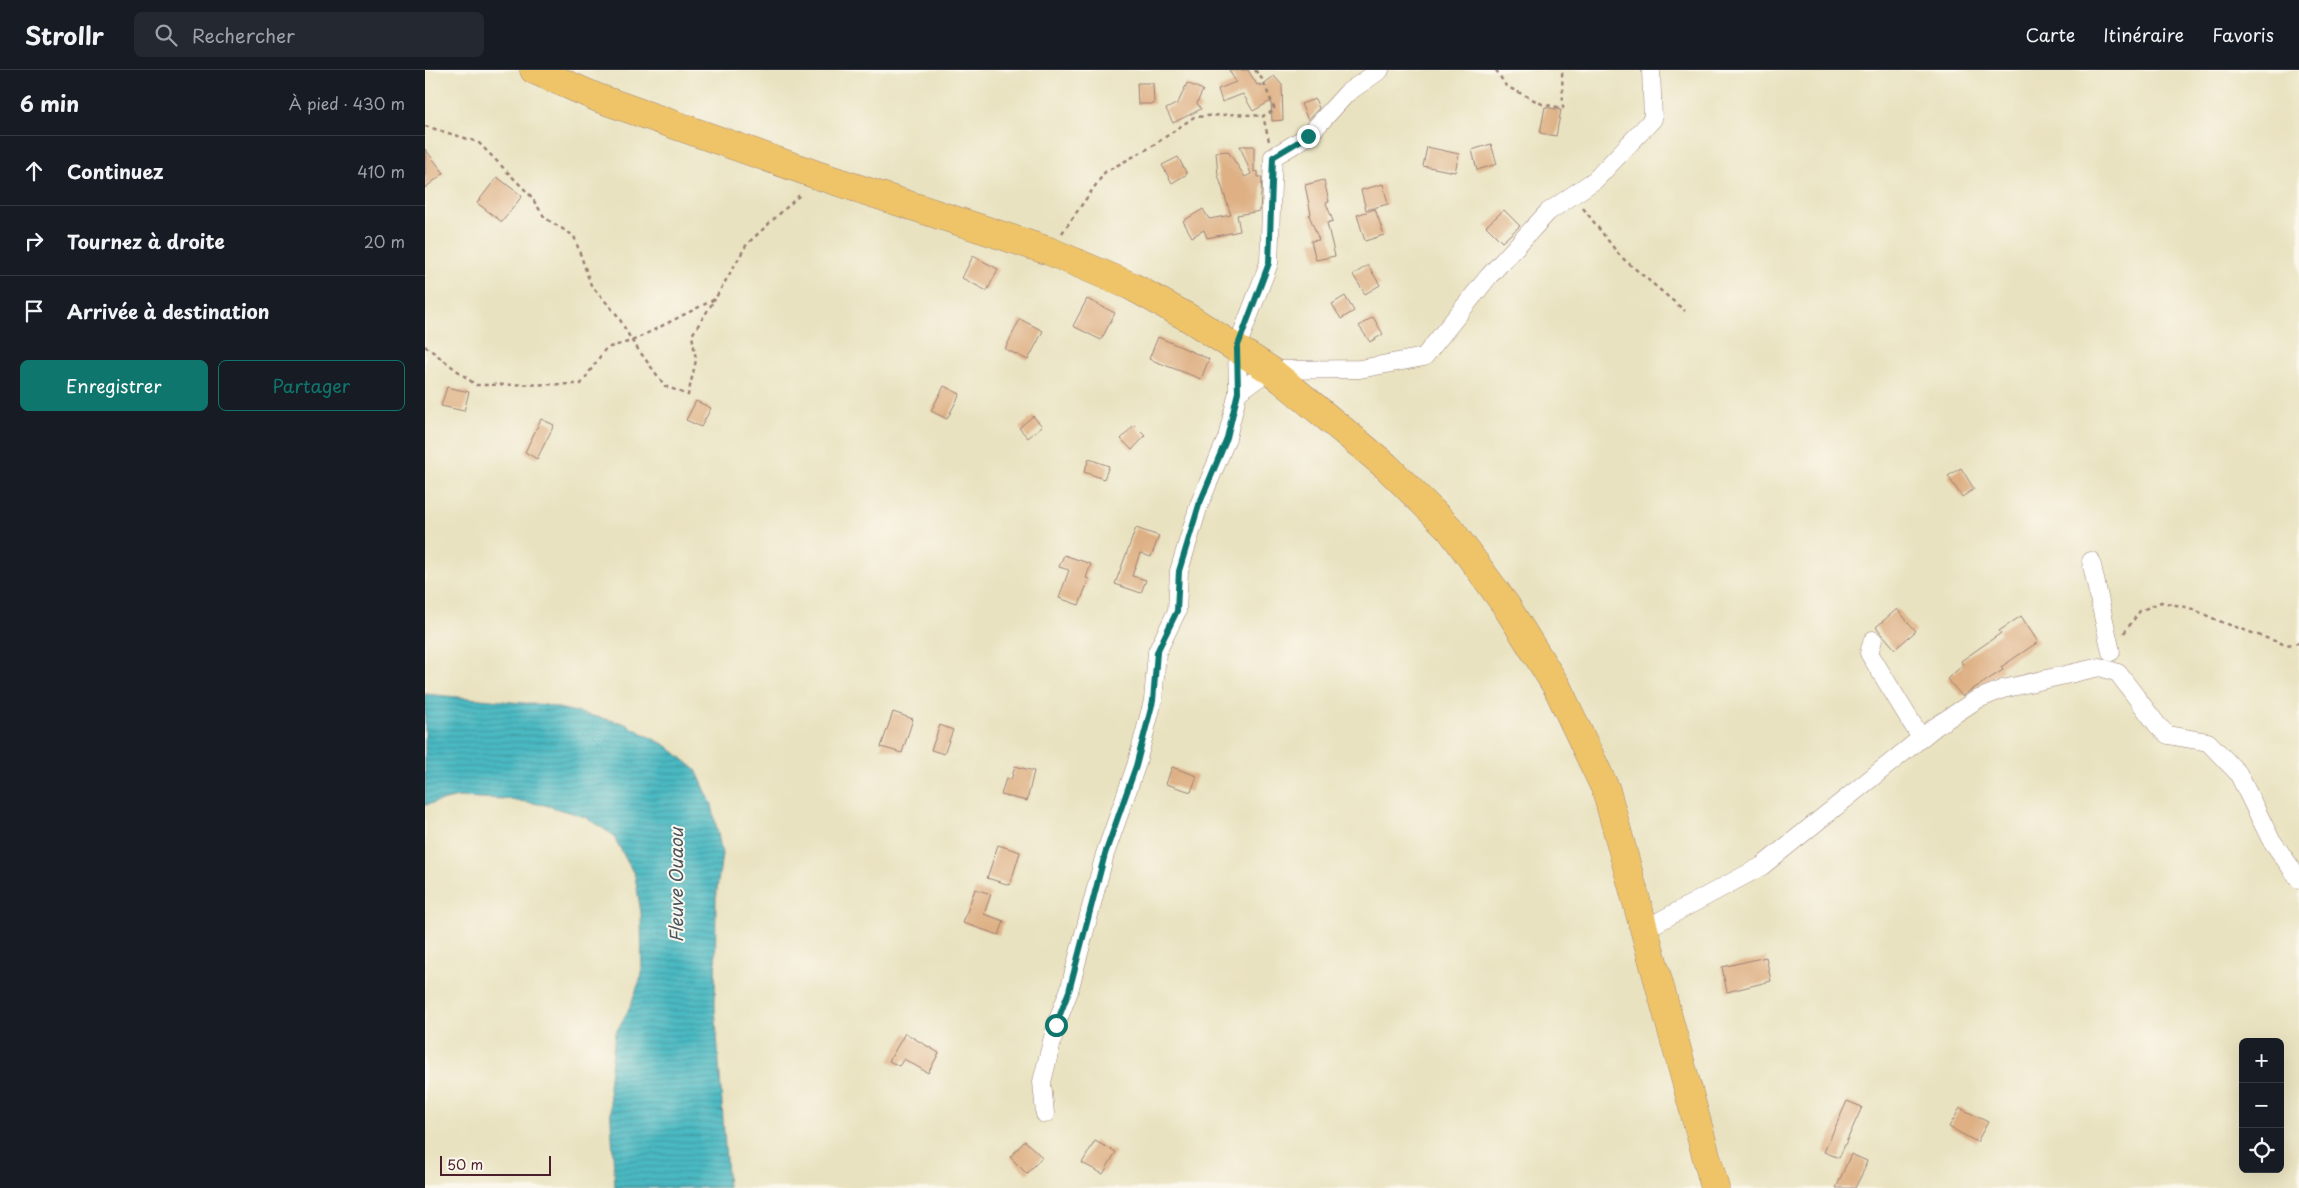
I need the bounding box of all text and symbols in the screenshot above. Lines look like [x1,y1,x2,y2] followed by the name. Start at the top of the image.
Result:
[134,12,484,57] search box
[25,17,104,53] text: Strollr
[152,21,180,49] icon: search
[192,21,295,49] text: Rechercher
[2025,21,2075,48] text: Carte
[2103,21,2184,48] text: Itinéraire
[2212,21,2274,48] text: Favoris
[20,87,79,119] text: 6 min
[289,91,405,115] text: À pied · 430 m
[1297,125,1320,148] route end
[20,157,48,185] icon: ahead
[67,157,164,185] text: Continuez
[357,159,405,183] text: 410 m
[20,227,48,255] icon: right
[67,227,225,255] text: Tournez à droite
[364,229,405,253] text: 20 m
[20,297,48,325] icon: arrive
[67,297,270,325] text: Arrivée à destination
[20,360,208,411] button: Enregistrer
[218,360,405,411] button: Partager
[662,826,689,942] water label: Fleuve Ouaou
[1045,1014,1068,1037] route start
[2239,1038,2284,1173] map controls
[2239,1038,2284,1083] button: +
[2239,1083,2284,1128] button: −
[2239,1128,2284,1173] button: locate
[440,1153,551,1176] scale bar
[447,1154,483,1175] text: 50 m

